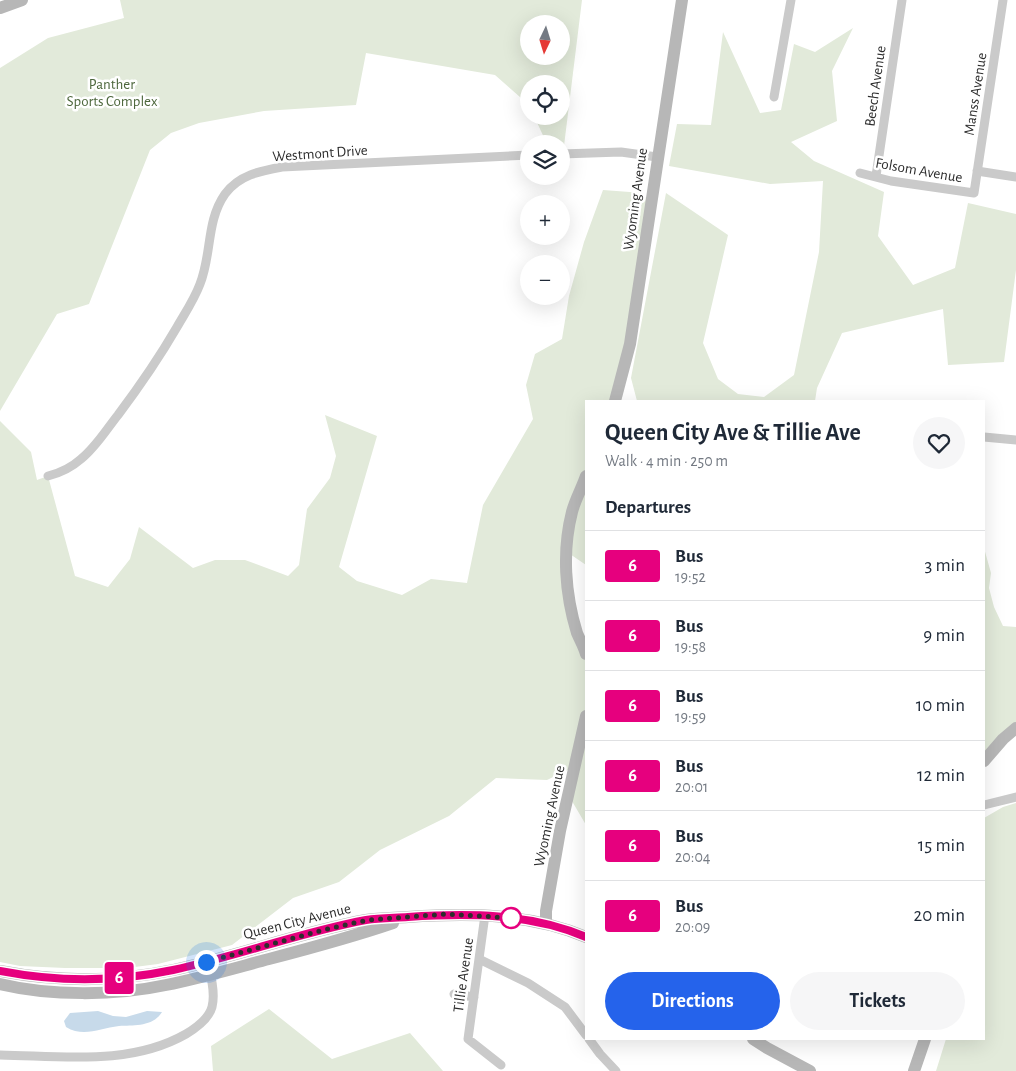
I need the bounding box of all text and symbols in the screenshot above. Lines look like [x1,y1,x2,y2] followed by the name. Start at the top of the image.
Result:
[520,15,570,65] north arrow
[520,15,570,305] map controls
[862,45,889,127] street label: Beech Avenue
[962,52,989,136] street label: Manss Avenue
[520,75,570,125] button: locate
[66,77,158,109] park label: Panther Sports Complex
[520,135,570,185] button: layers
[272,143,368,164] street label: Westmont Drive
[621,147,650,251] street label: Wyoming Avenue
[874,155,964,186] street label: Folsom Avenue
[520,195,570,245] button: +
[520,255,570,305] button: −
[913,417,965,469] button: heart
[605,421,861,445] text: Queen City Ave & Tillie Ave
[605,453,728,469] text: Walk · 4 min · 250 m
[605,498,691,517] text: Departures
[675,547,703,566] text: Bus
[924,556,965,575] text: 3 min
[628,557,637,575] text: 6
[675,569,706,585] text: 19:52
[675,617,703,636] text: Bus
[923,626,965,645] text: 9 min
[628,627,637,645] text: 6
[675,639,706,655] text: 19:58
[675,687,703,706] text: Bus
[916,696,965,715] text: 10 min
[628,697,637,715] text: 6
[675,709,706,725] text: 19:59
[675,757,703,776] text: Bus
[531,764,568,868] street label: Wyoming Avenue
[917,766,965,785] text: 12 min
[628,767,637,785] text: 6
[675,779,708,795] text: 20:01
[675,827,703,846] text: Bus
[918,836,965,855] text: 15 min
[628,837,637,855] text: 6
[675,849,711,865] text: 20:04
[675,897,703,916] text: Bus
[242,901,352,942] street label: Queen City Avenue
[914,906,965,925] text: 20 min
[500,907,522,929] unlabelled marker
[628,907,637,925] text: 6
[675,919,710,935] text: 20:09
[451,937,476,1013] street label: Tillie Avenue
[194,950,219,975] your location
[103,962,135,994] line badge: 6
[115,969,123,987] text: 6
[605,972,780,1030] button: Directions
[790,972,965,1030] button: Tickets

